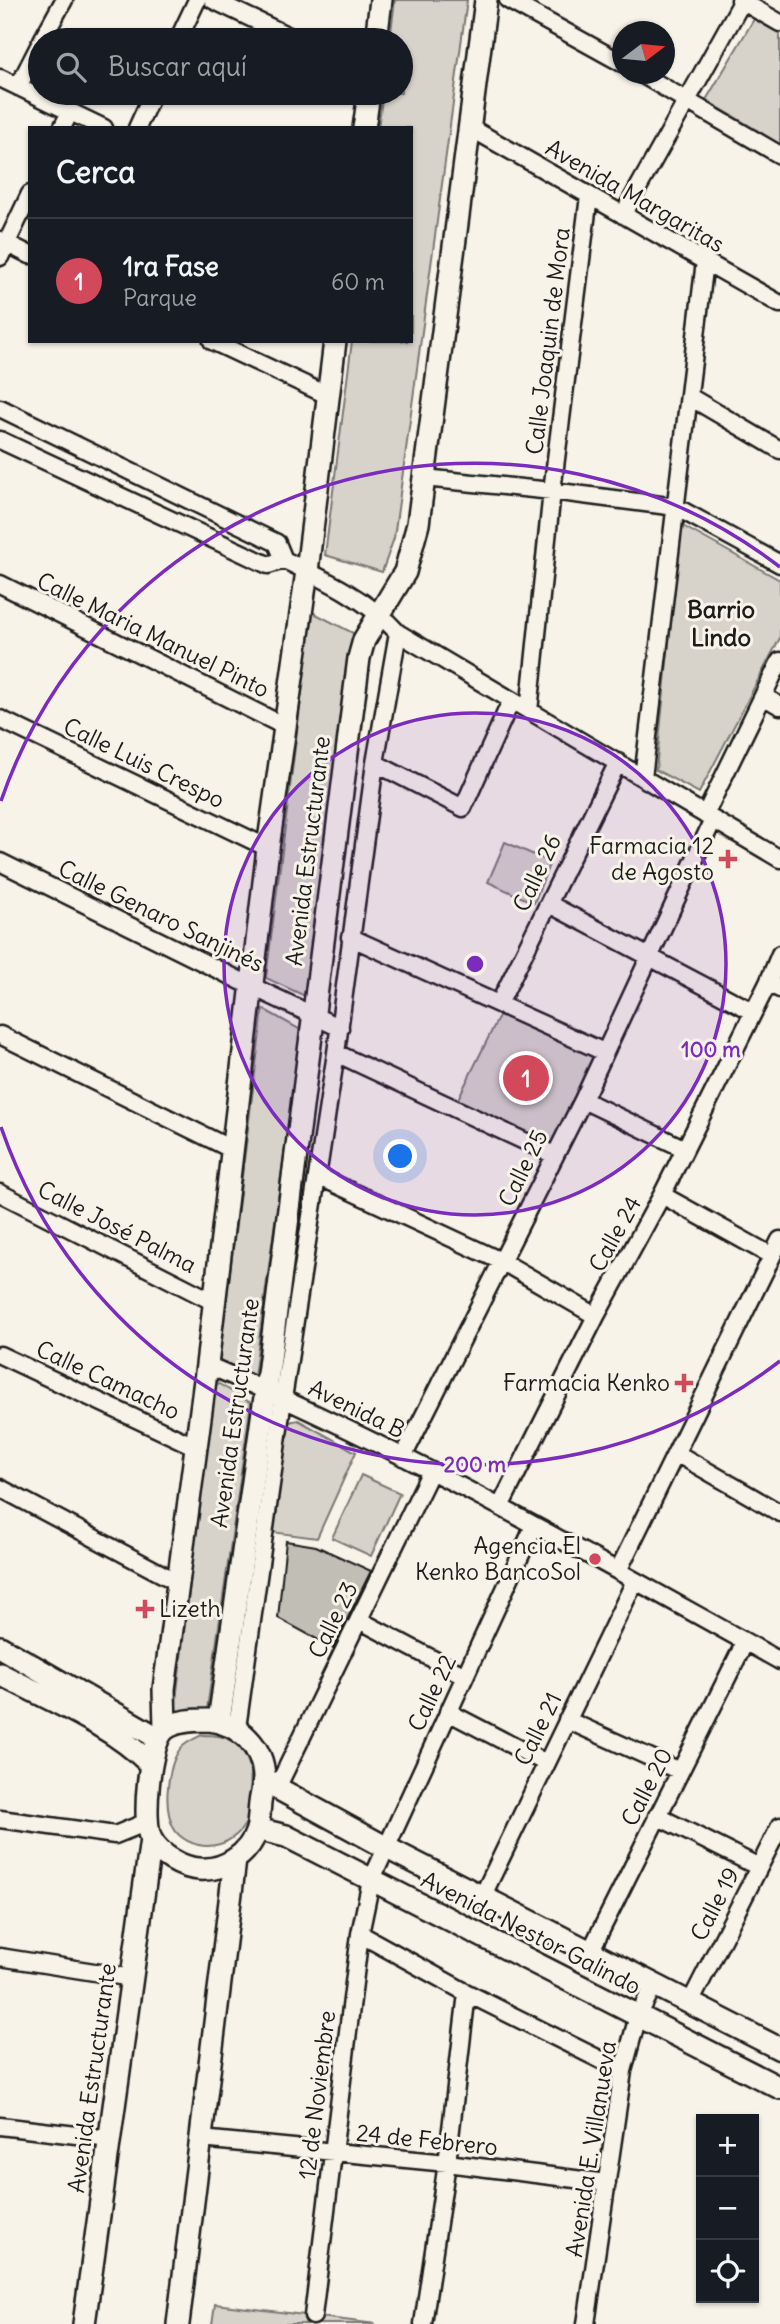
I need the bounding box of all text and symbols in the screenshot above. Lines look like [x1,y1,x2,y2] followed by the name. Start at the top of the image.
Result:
[612,21,675,84] north arrow
[28,28,413,105] search box
[52,48,90,86] icon: search
[108,50,247,83] text: Buscar aquí
[541,133,730,258] street label: Avenida Margaritas
[56,153,135,191] text: Cerca
[519,226,576,456] street label: Calle Joaquin de Mora
[123,250,219,283] text: 1ra Fase
[74,267,84,296] text: 1
[331,267,385,296] text: 60 m
[123,283,197,312] text: Parque
[32,566,274,703] street label: Calle Maria Manuel Pinto
[687,594,755,652] district label: Barrio Lindo
[59,711,229,814] street label: Calle Luis Crespo
[279,734,336,968] street label: Avenida Estructurante
[506,829,567,916] street label: Calle 26
[589,831,714,886] place label: Farmacia 12 de Agosto
[720,851,736,867] marker: Farmacia 12 de Agosto
[54,853,269,978] street label: Calle Genaro Sanjinés
[463,952,487,976] centre of rings
[681,1036,741,1063] text: 100 m
[503,1052,549,1104] pin: 1
[492,1125,554,1211] street label: Calle 25
[383,1139,417,1173] your location
[33,1174,201,1279] street label: Calle José Palma
[582,1191,647,1277] street label: Calle 24
[204,1296,265,1530] street label: Avenida Estructurante
[32,1334,185,1426] street label: Calle Camacho
[503,1368,670,1397] place label: Farmacia Kenko
[304,1373,410,1444] street label: Avenida B
[676,1375,692,1391] marker: Farmacia Kenko
[444,1451,507,1478] text: 200 m
[415,1531,581,1586] place label: Agencia El Kenko BancoSol
[587,1551,603,1567] marker: Agencia El Kenko BancoSol
[302,1577,364,1663] street label: Calle 23
[159,1594,221,1623] place label: Lizeth
[137,1601,153,1617] marker: Lizeth
[401,1650,462,1736] street label: Calle 22
[507,1687,568,1770] street label: Calle 21
[615,1743,679,1831] street label: Calle 20
[684,1862,745,1945] street label: Calle 19
[417,1865,646,2001] street label: Avenida Nestor Galindo
[61,1961,122,2195] street label: Avenida Estructurante
[292,2009,341,2181] street label: 12 de Noviembre
[559,2039,622,2259] street label: Avenida E. Villanueva
[696,2114,759,2303] map controls
[696,2114,759,2177] button: +
[355,2118,499,2161] street label: 24 de Febrero
[696,2177,759,2240] button: −
[696,2240,759,2303] button: locate

